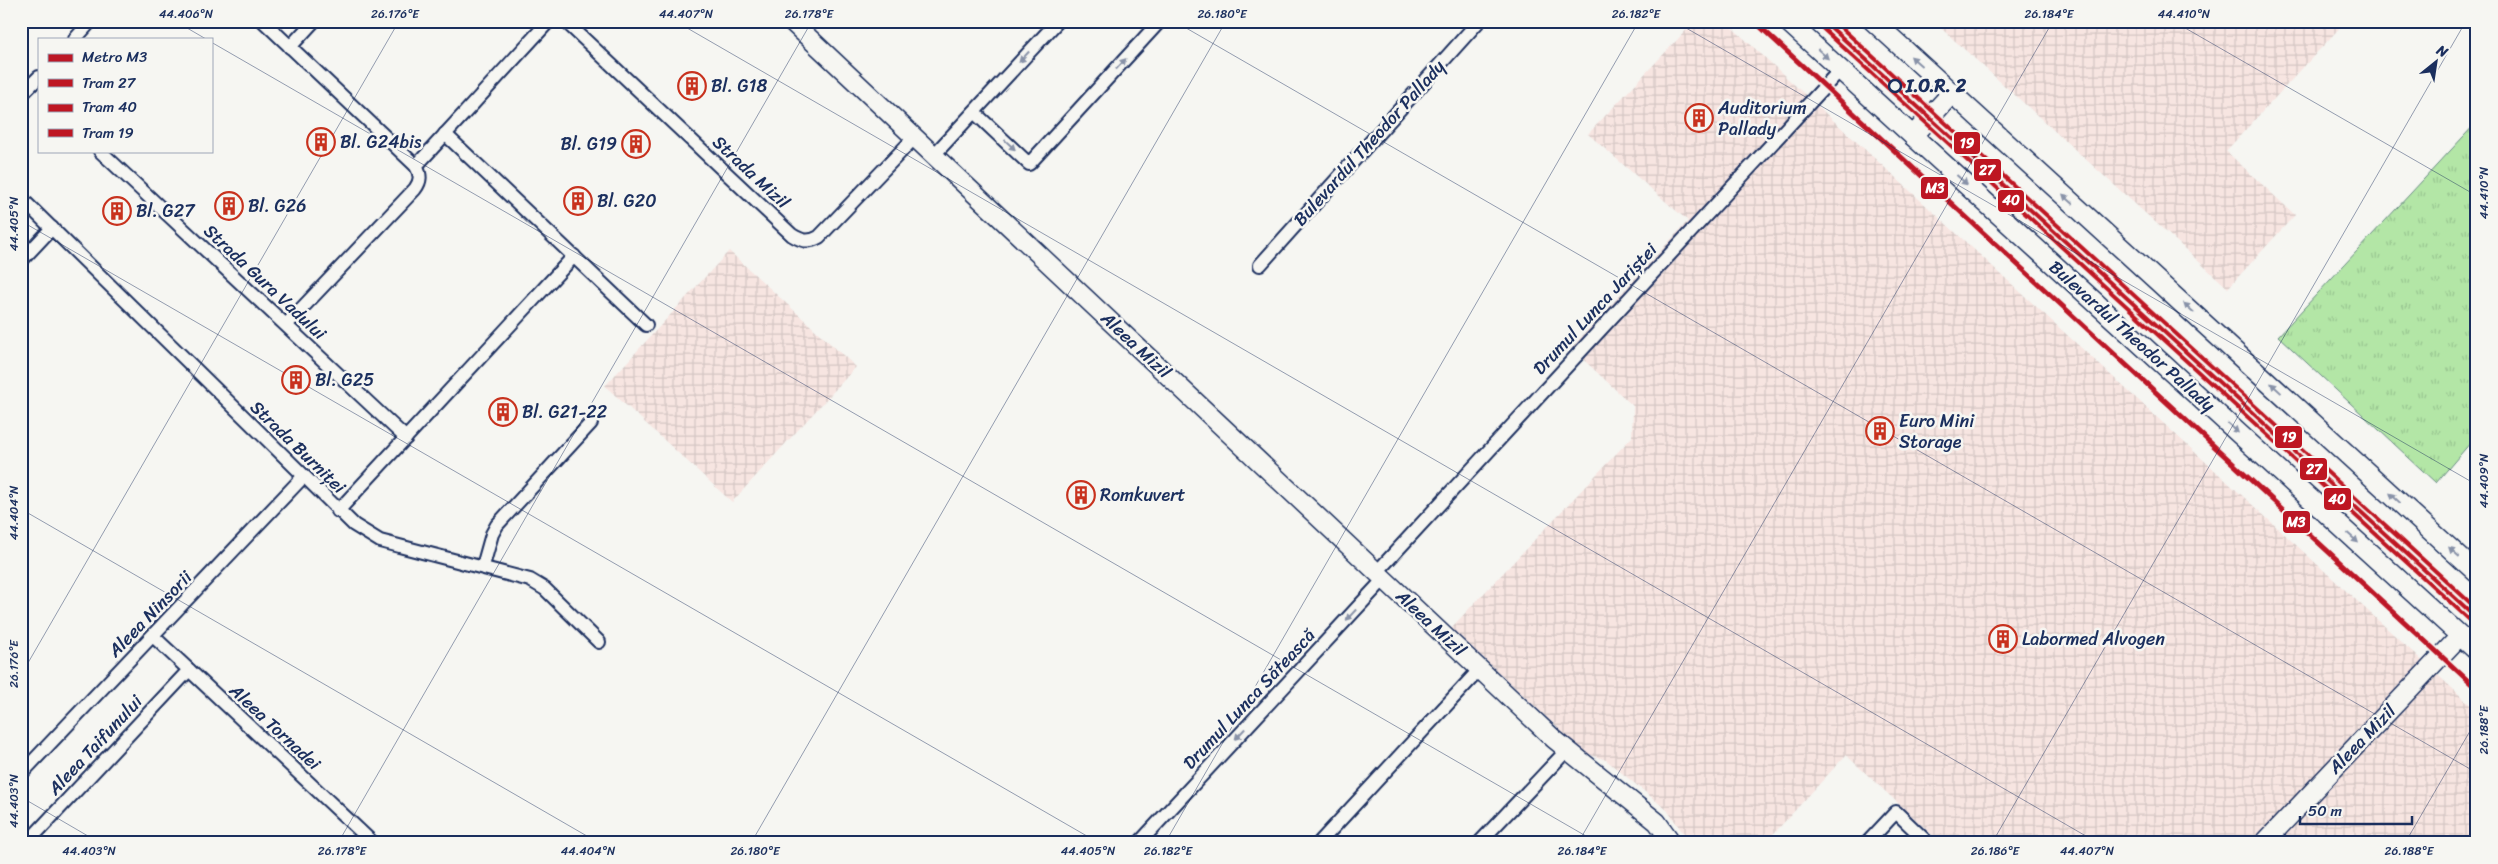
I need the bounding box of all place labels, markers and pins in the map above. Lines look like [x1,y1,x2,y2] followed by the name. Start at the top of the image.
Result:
[711,70,768,102] place label: Bl. G18
[1905,70,1967,102] place label: I.O.R. 2
[677,71,707,101] building icon: Bl. G18
[1888,79,1902,93] marker: I.O.R. 2
[1717,92,1807,145] place label: Auditorium Pallady
[1684,103,1714,133] building icon: Auditorium Pallady
[340,126,422,158] place label: Bl. G24bis
[306,127,336,157] building icon: Bl. G24bis
[560,128,617,160] place label: Bl. G19
[621,129,651,159] building icon: Bl. G19
[597,185,657,217] place label: Bl. G20
[563,186,593,216] building icon: Bl. G20
[248,190,306,222] place label: Bl. G26
[214,191,244,221] building icon: Bl. G26
[136,195,196,227] place label: Bl. G27
[102,196,132,226] building icon: Bl. G27
[315,364,374,396] place label: Bl. G25
[281,365,311,395] building icon: Bl. G25
[522,396,607,428] place label: Bl. G21-22
[488,397,518,427] building icon: Bl. G21-22
[1899,405,1975,458] place label: Euro Mini Storage
[1865,416,1895,446] building icon: Euro Mini Storage
[1100,479,1186,511] place label: Romkuvert
[1066,480,1096,510] building icon: Romkuvert
[2022,623,2165,655] place label: Labormed Alvogen
[1988,624,2018,654] building icon: Labormed Alvogen

